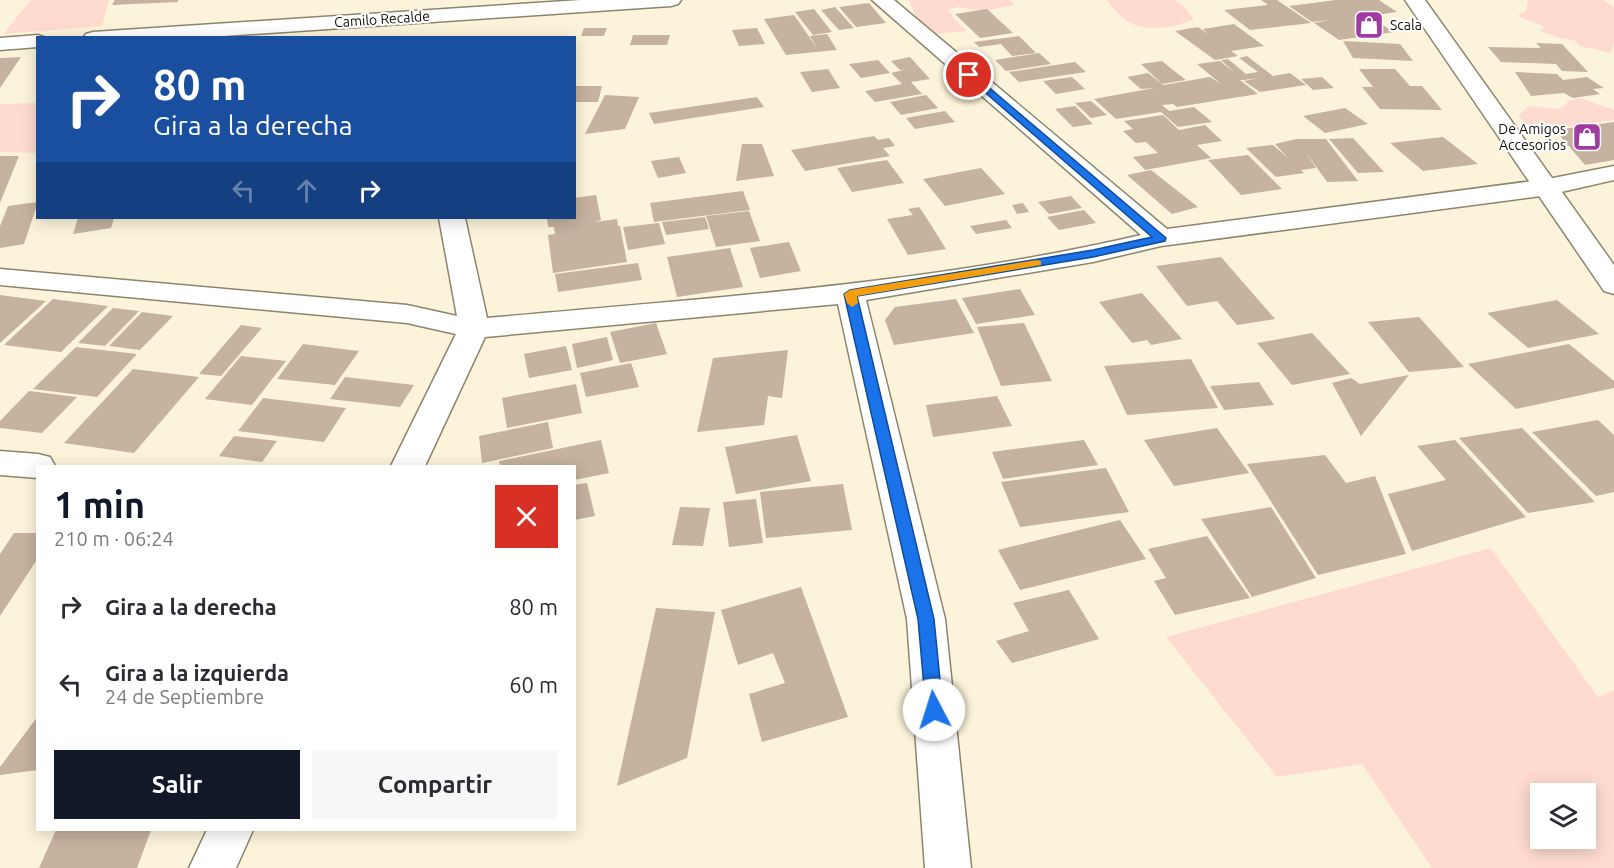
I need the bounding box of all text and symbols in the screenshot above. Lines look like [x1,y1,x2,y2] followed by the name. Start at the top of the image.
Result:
[334,8,430,30] street label: Camilo Recalde
[1353,9,1385,41] shop icon: Scala
[1390,17,1422,33] place label: Scala
[943,49,994,100] pin
[952,58,985,91] icon: arrive
[54,60,132,138] icon: right
[153,61,247,108] text: 80 m
[153,110,353,140] text: Gira a la derecha
[1498,121,1566,153] place label: De Amigos Accesorios
[1571,121,1603,153] shop icon: De Amigos Accesorios
[227,174,260,207] icon: left
[290,174,323,207] icon: ahead
[353,174,386,207] icon: right
[54,484,145,525] text: 1 min
[495,485,558,548] button: close
[54,527,174,550] text: 210 m · 06:24
[54,590,87,623] icon: right
[105,594,277,619] text: Gira a la derecha
[509,594,558,619] text: 80 m
[105,660,289,685] text: Gira a la izquierda
[54,668,87,701] icon: left
[509,672,558,697] text: 60 m
[902,678,966,742] position arrow
[105,685,264,708] text: 24 de Septiembre
[54,750,300,819] button: Salir
[312,750,558,819] button: Compartir
[1530,783,1596,849] map controls
[1530,783,1596,849] button: layers

